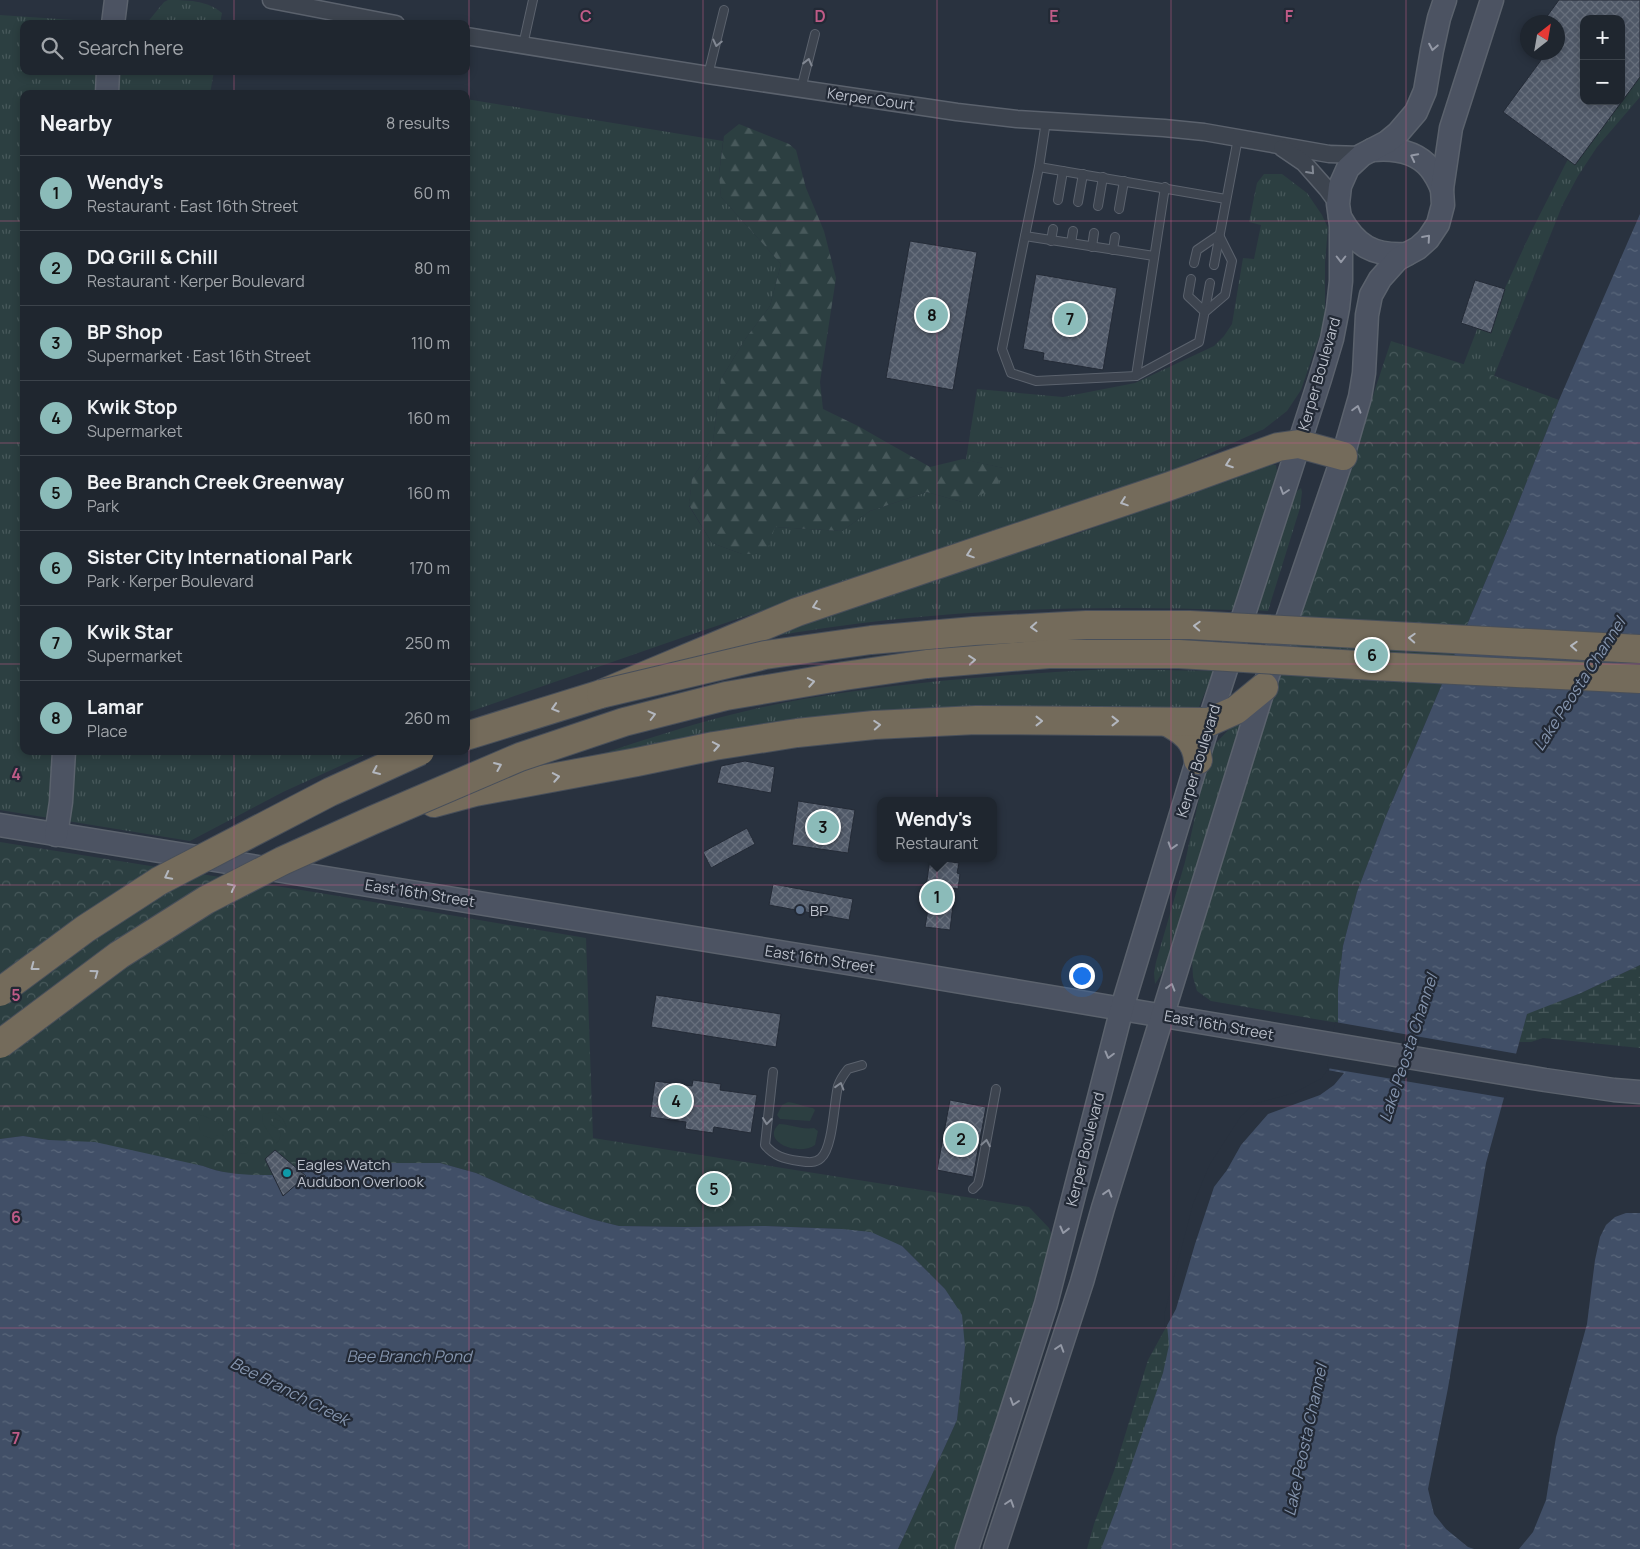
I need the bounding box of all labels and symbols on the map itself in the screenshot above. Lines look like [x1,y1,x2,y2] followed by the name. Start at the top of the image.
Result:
[580,5,592,27] text: C
[814,5,826,27] text: D
[1049,5,1059,27] text: E
[1285,5,1294,27] text: F
[1520,15,1565,60] north arrow
[712,38,723,47] one-way arrow
[1428,43,1438,52] one-way arrow
[802,58,812,66] one-way arrow
[826,82,916,116] street label: Kerper Court
[1410,153,1419,163] one-way arrow
[1305,165,1314,174] one-way arrow
[1422,235,1431,244] one-way arrow
[1336,256,1346,263] one-way arrow
[916,296,948,334] pin: 8
[1054,300,1086,338] pin: 7
[1293,315,1345,433] street label: Kerper Boulevard
[1351,406,1361,414] one-way arrow
[1226,458,1234,468] one-way arrow
[1280,486,1290,494] one-way arrow
[1120,496,1129,506] one-way arrow
[966,548,975,558] one-way arrow
[812,600,821,610] one-way arrow
[1528,611,1632,755] water label: Lake Peosta Channel
[1193,620,1201,631] one-way arrow
[1030,622,1038,633] one-way arrow
[1407,632,1415,643] one-way arrow
[1356,636,1388,674] pin: 6
[1570,640,1578,651] one-way arrow
[968,655,976,666] one-way arrow
[807,677,815,687] one-way arrow
[551,702,559,712] one-way arrow
[1171,702,1225,820] street label: Kerper Boulevard
[648,710,657,721] one-way arrow
[1036,716,1043,726] one-way arrow
[1112,716,1120,726] one-way arrow
[873,719,881,730] one-way arrow
[711,741,720,751] one-way arrow
[493,762,502,773] one-way arrow
[11,763,21,785] text: 4
[372,765,381,775] one-way arrow
[552,773,561,783] one-way arrow
[807,808,839,846] pin: 3
[1167,841,1177,849] one-way arrow
[164,870,173,880] one-way arrow
[364,874,476,912] street label: East 16th Street
[921,878,953,916] pin: 1
[227,883,236,893] one-way arrow
[810,900,828,921] place label: BP
[794,904,806,916] marker: BP
[764,940,876,978] street label: East 16th Street
[30,961,40,970] one-way arrow
[1069,963,1095,989] your location
[1374,969,1443,1125] water label: Lake Peosta Channel
[89,970,98,978] one-way arrow
[11,984,21,1006] text: 5
[1165,984,1175,992] one-way arrow
[1163,1005,1275,1045] street label: East 16th Street
[1104,1051,1115,1060] one-way arrow
[660,1082,692,1120] pin: 4
[834,1082,844,1090] one-way arrow
[1061,1090,1109,1208] street label: Kerper Boulevard
[762,1117,773,1125] one-way arrow
[945,1120,977,1158] pin: 2
[981,1139,991,1147] one-way arrow
[297,1154,424,1192] place label: Eagles Watch Audubon Overlook
[281,1167,293,1179] marker: Eagles Watch Audubon Overlook
[698,1170,730,1208] pin: 5
[1102,1189,1112,1197] one-way arrow
[11,1206,21,1228] text: 6
[1059,1225,1070,1234] one-way arrow
[1054,1344,1064,1353] one-way arrow
[347,1345,474,1367] water label: Bee Branch Pond
[227,1352,355,1431] water label: Bee Branch Creek
[1278,1360,1332,1518] water label: Lake Peosta Channel
[1010,1398,1020,1406] one-way arrow
[12,1427,20,1449] text: 7
[1004,1499,1014,1507] one-way arrow

